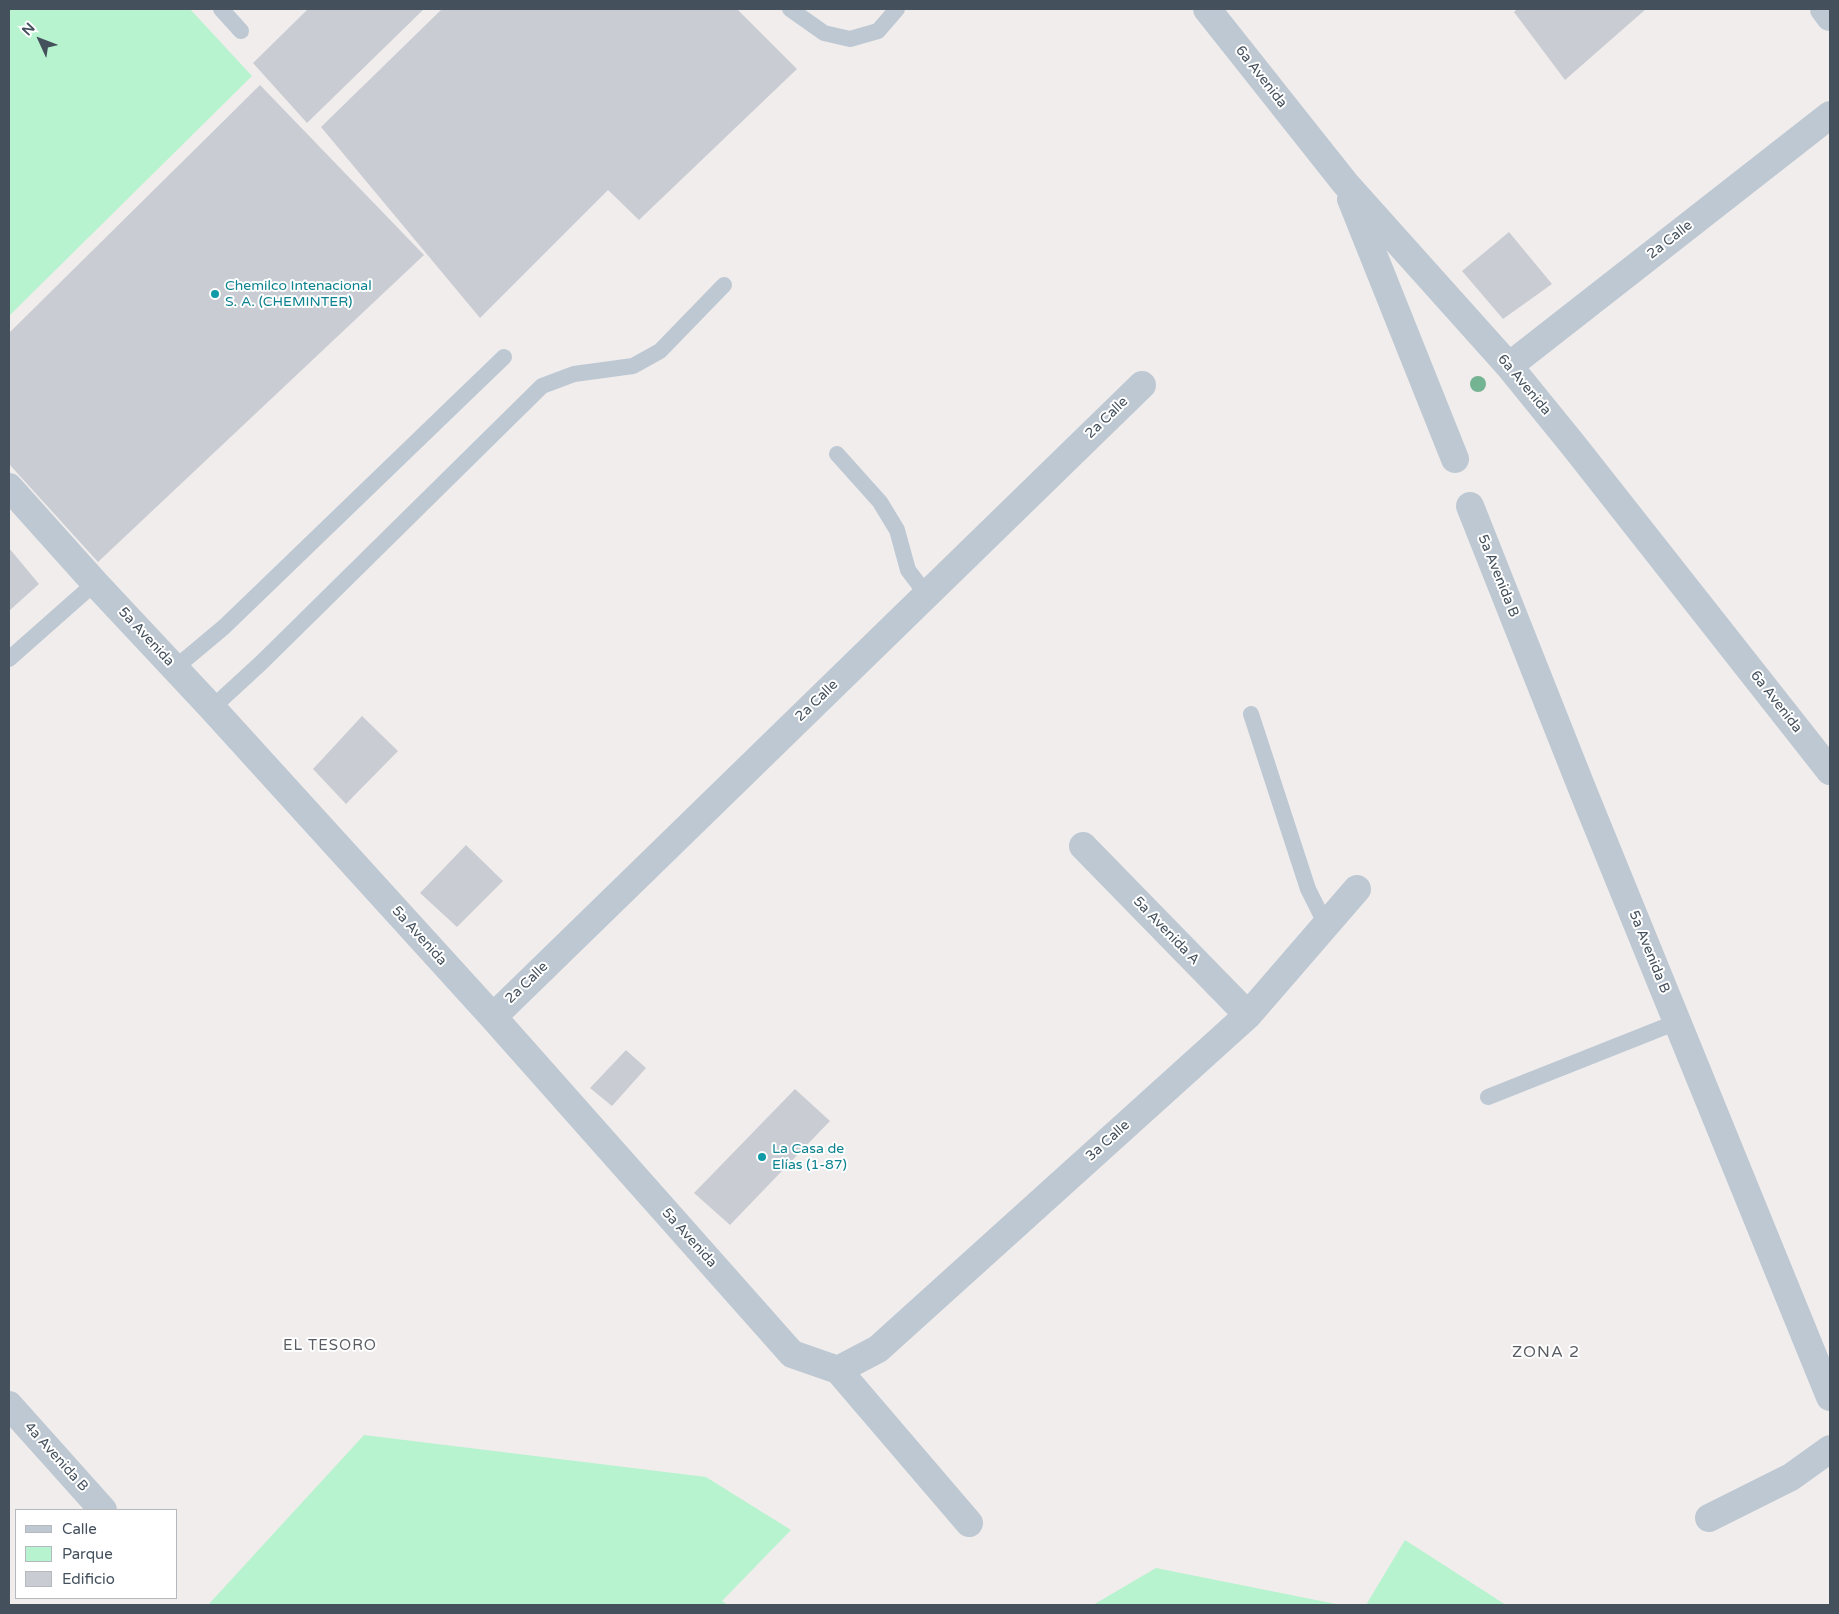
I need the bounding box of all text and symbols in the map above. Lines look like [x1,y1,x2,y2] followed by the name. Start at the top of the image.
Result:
[15,15,65,65] north arrow
[19,20,39,39] text: N
[1232,43,1290,111] street label: 6a Avenida
[1644,217,1696,263] street label: 2a Calle
[225,278,372,310] place label: Chemilco Intenacional S. A. (CHEMINTER)
[209,288,221,300] marker: Chemilco Intenacional S. A. (CHEMINTER)
[1494,351,1554,419] street label: 6a Avenida
[1082,394,1132,442] street label: 2a Calle
[1474,532,1522,620] street label: 5a Avenida B
[115,604,177,670] street label: 5a Avenida
[1747,668,1805,736] street label: 6a Avenida
[792,677,842,725] street label: 2a Calle
[1129,893,1203,969] street label: 5a Avenida A
[388,903,450,969] street label: 5a Avenida
[1625,908,1673,996] street label: 5a Avenida B
[502,959,552,1007] street label: 2a Calle
[1083,1117,1133,1165] street label: 3a Calle
[772,1141,847,1174] place label: La Casa de Elías (1-87)
[756,1151,768,1163] marker: La Casa de Elías (1-87)
[658,1205,720,1271] street label: 5a Avenida
[282,1337,378,1355] district label: EL TESORO
[1511,1343,1581,1363] district label: ZONA 2
[20,1419,92,1495] street label: 4a Avenida B
[15,1509,178,1599] legend
[62,1520,97,1538] text: Calle
[62,1545,113,1563] text: Parque
[62,1570,115,1588] text: Edificio

